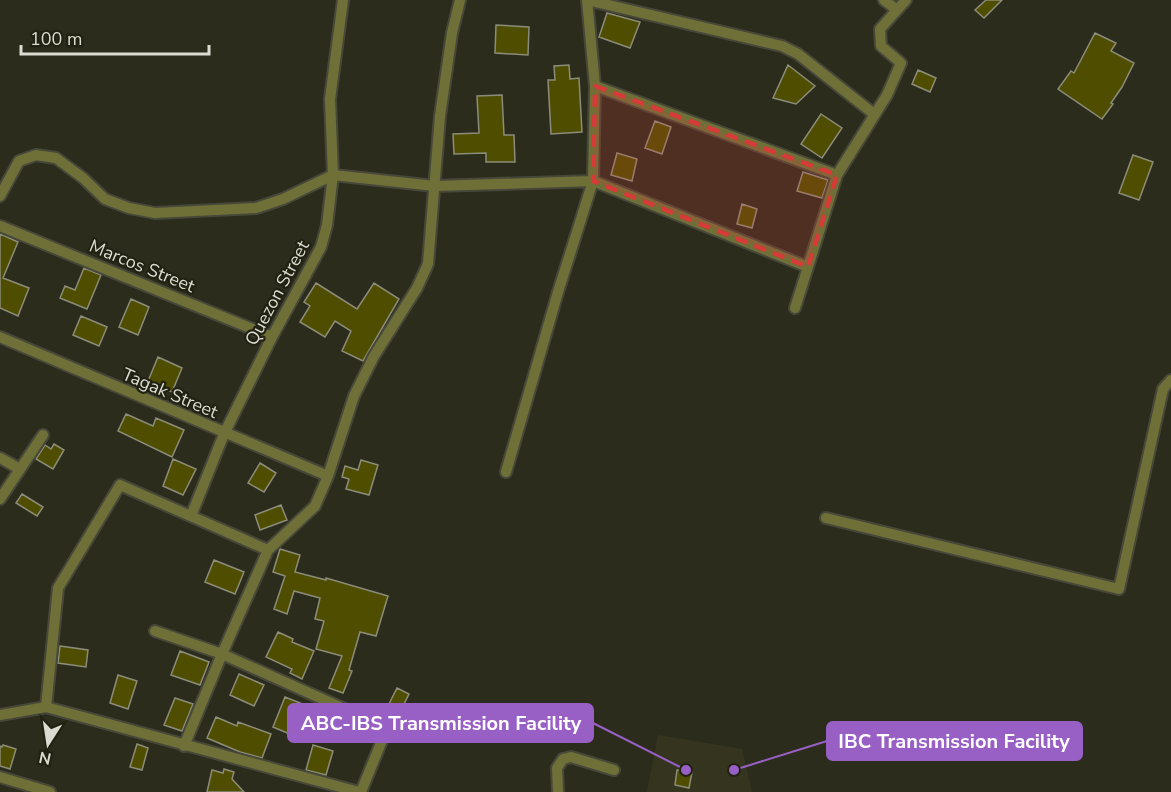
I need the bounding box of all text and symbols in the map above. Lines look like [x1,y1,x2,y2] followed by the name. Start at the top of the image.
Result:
[21,18,208,56] scale bar
[30,27,82,51] text: 100 m
[86,234,199,298] street label: Marcos Street
[239,236,315,350] street label: Quezon Street
[118,362,222,424] street label: Tagak Street
[288,704,593,742] callout: ABC-IBS Transmission Facility
[301,710,582,737] text: ABC-IBS Transmission Facility
[18,714,78,774] north arrow
[827,722,1082,760] callout: IBC Transmission Facility
[838,728,1070,755] text: IBC Transmission Facility
[37,746,53,770] text: N

